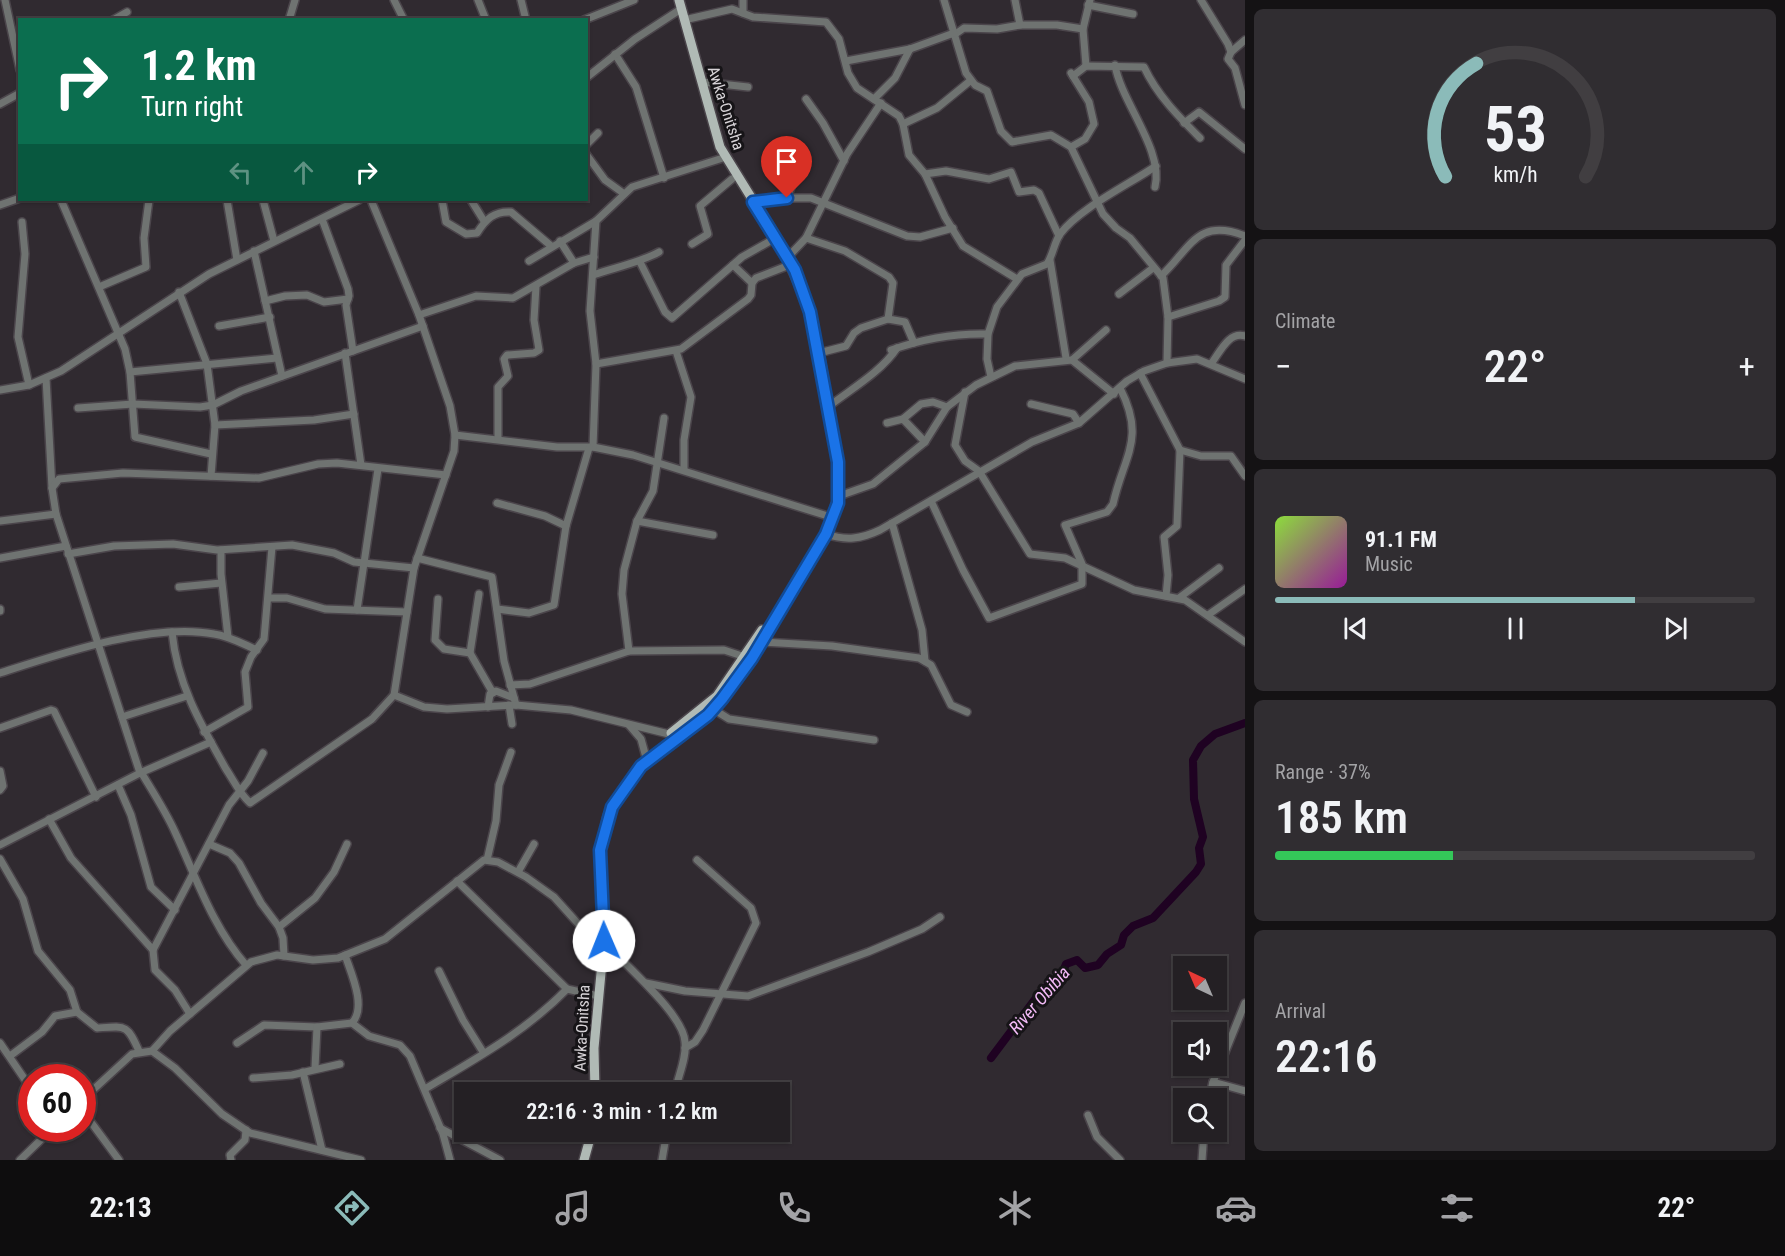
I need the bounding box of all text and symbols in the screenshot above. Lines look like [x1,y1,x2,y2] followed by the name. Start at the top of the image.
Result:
[141,41,257,90] text: 1.2 km
[42,42,120,120] icon: right
[704,64,748,152] street label: Awka-Onitsha
[141,91,243,123] text: Turn right
[1483,93,1547,166] text: 53
[761,136,812,198] pin
[770,145,803,178] icon: arrive
[224,156,257,189] icon: left
[287,156,320,189] icon: ahead
[350,156,383,189] icon: right
[1493,162,1537,187] text: km/h
[1275,309,1335,333] text: Climate
[1484,340,1546,393] text: 22°
[1275,347,1292,386] text: −
[1739,347,1755,386] text: +
[1365,527,1437,552] text: 91.1 FM
[1365,552,1413,576] text: Music
[1339,612,1372,645] icon: previous
[1499,612,1532,645] icon: pause
[1659,612,1692,645] icon: next
[1275,760,1371,784] text: Range · 37%
[1275,791,1408,844] text: 185 km
[572,909,636,973] position arrow
[1173,956,1227,1010] north arrow
[1173,956,1227,1142] map controls
[1004,962,1074,1038] water label: River Obibia
[570,984,594,1072] street label: Awka-Onitsha
[1275,999,1326,1023] text: Arrival
[1173,1022,1227,1076] button: sound
[1275,1030,1377,1083] text: 22:16
[18,1064,96,1142] speed limit sign: 60
[1173,1088,1227,1142] button: search
[526,1099,718,1124] text: 22:16 · 3 min · 1.2 km
[331,1187,373,1229] icon: directions
[552,1187,594,1229] icon: music
[773,1187,815,1229] icon: phone
[994,1187,1036,1229] icon: climate
[1215,1187,1257,1229] icon: car
[1436,1187,1478,1229] icon: filters
[90,1192,152,1224] text: 22:13
[1658,1192,1695,1224] text: 22°

